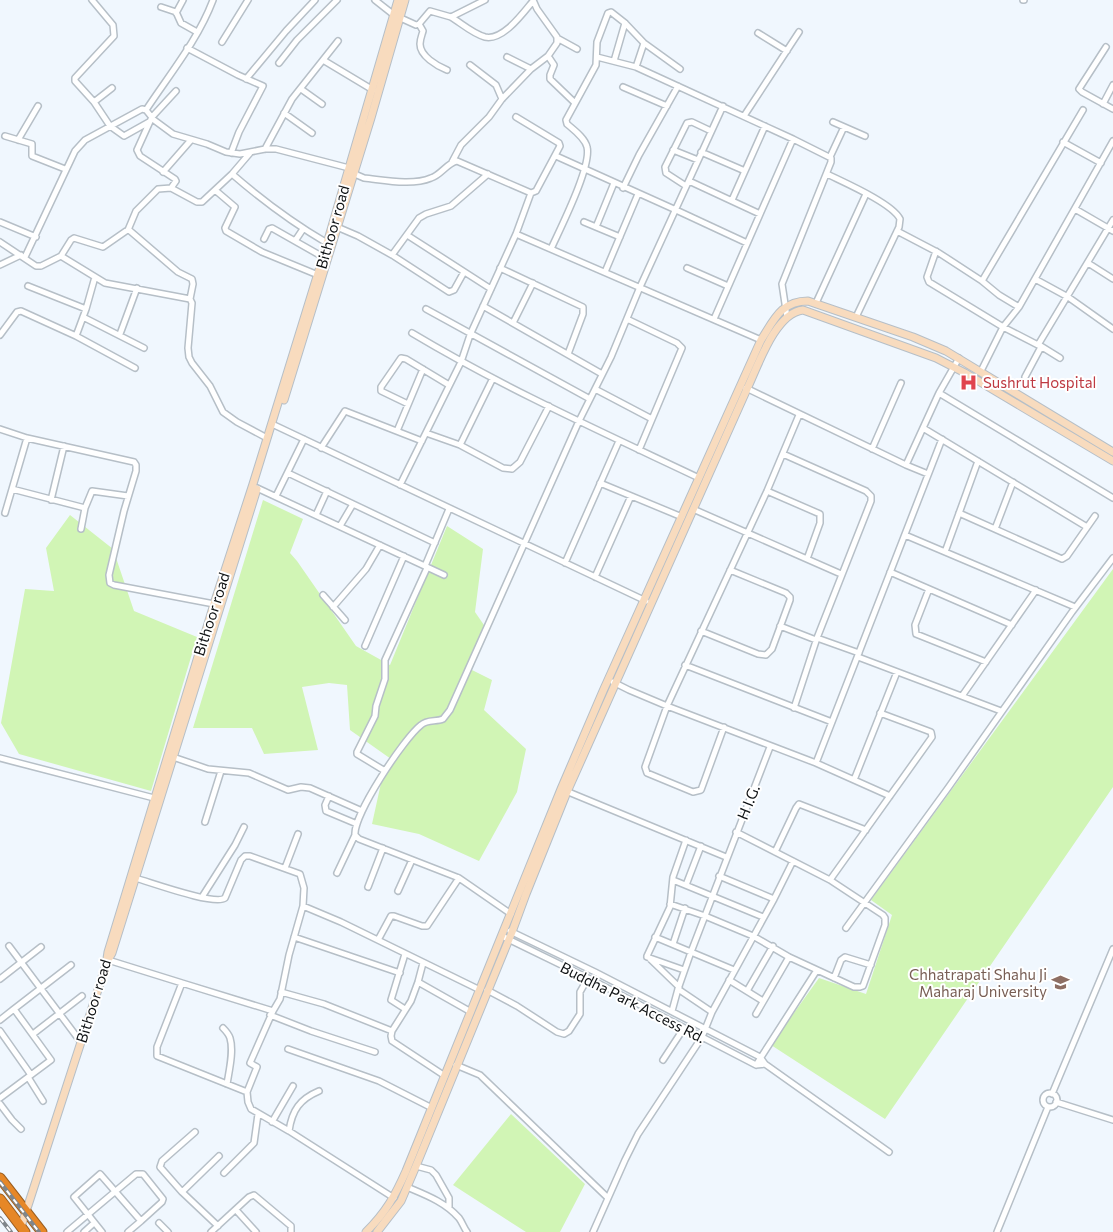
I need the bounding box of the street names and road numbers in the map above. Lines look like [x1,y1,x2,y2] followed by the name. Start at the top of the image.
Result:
[311,183,353,271] street label: Bithoor road
[189,570,233,658] street label: Bithoor road
[733,782,763,822] street label: H I.G.
[72,957,114,1045] street label: Bithoor road
[558,958,708,1046] street label: Buddha Park Access Rd.

